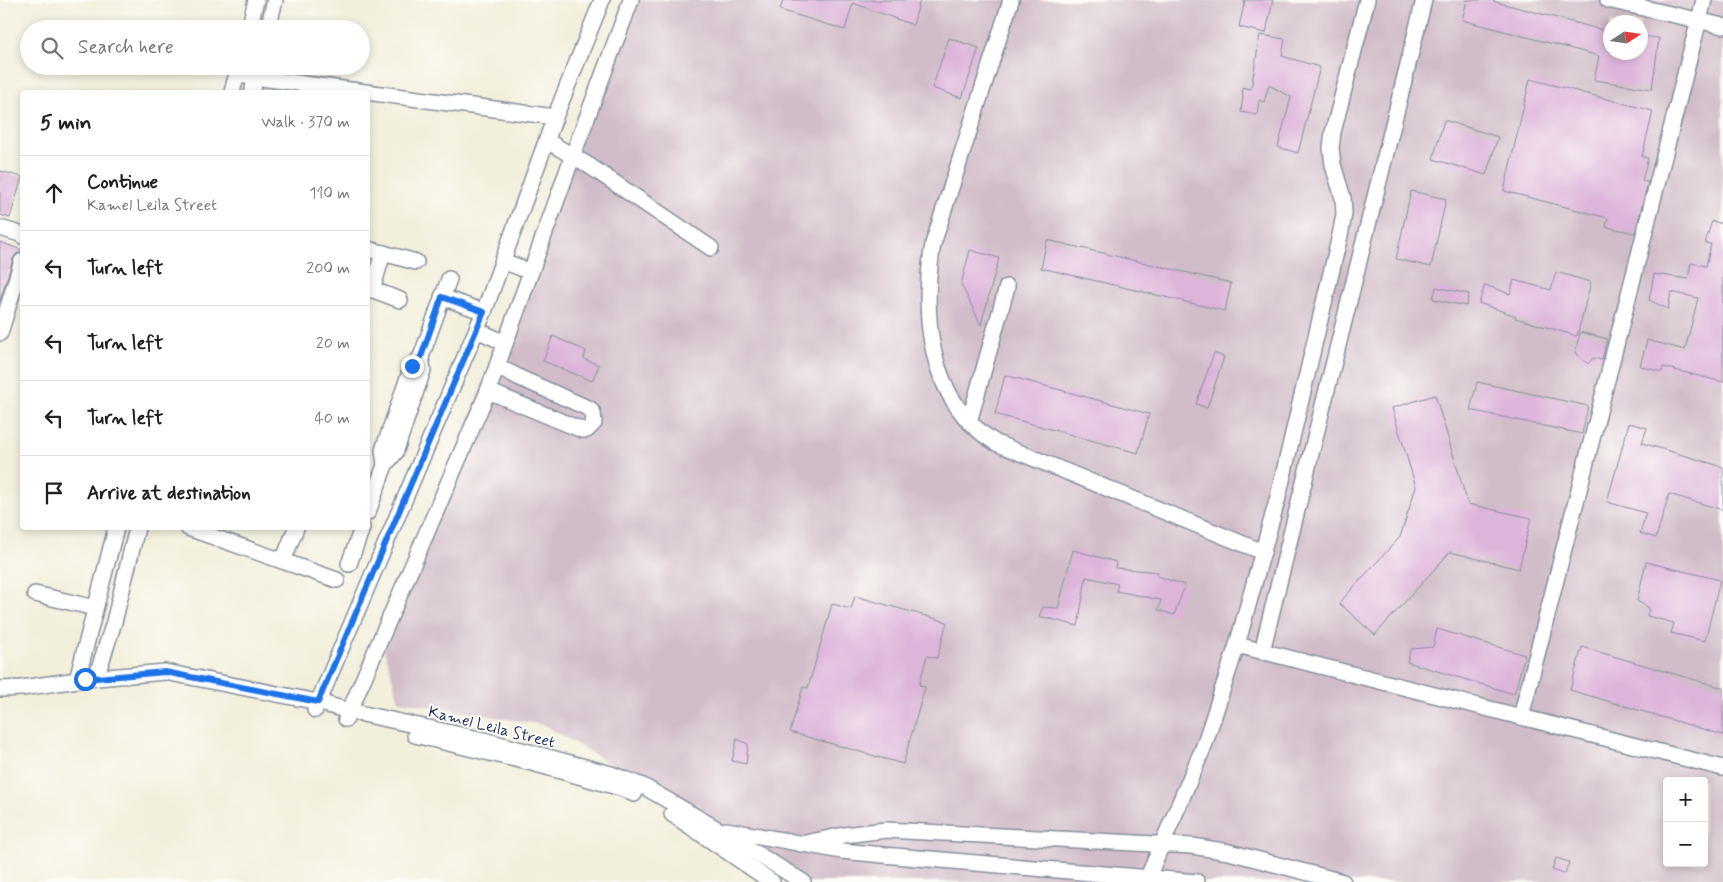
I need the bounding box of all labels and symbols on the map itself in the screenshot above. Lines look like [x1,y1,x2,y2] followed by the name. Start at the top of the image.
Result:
[1603,15,1648,60] north arrow
[401,355,424,378] route end
[74,668,97,691] route start
[426,702,557,753] street label: Kamel Leila Street

